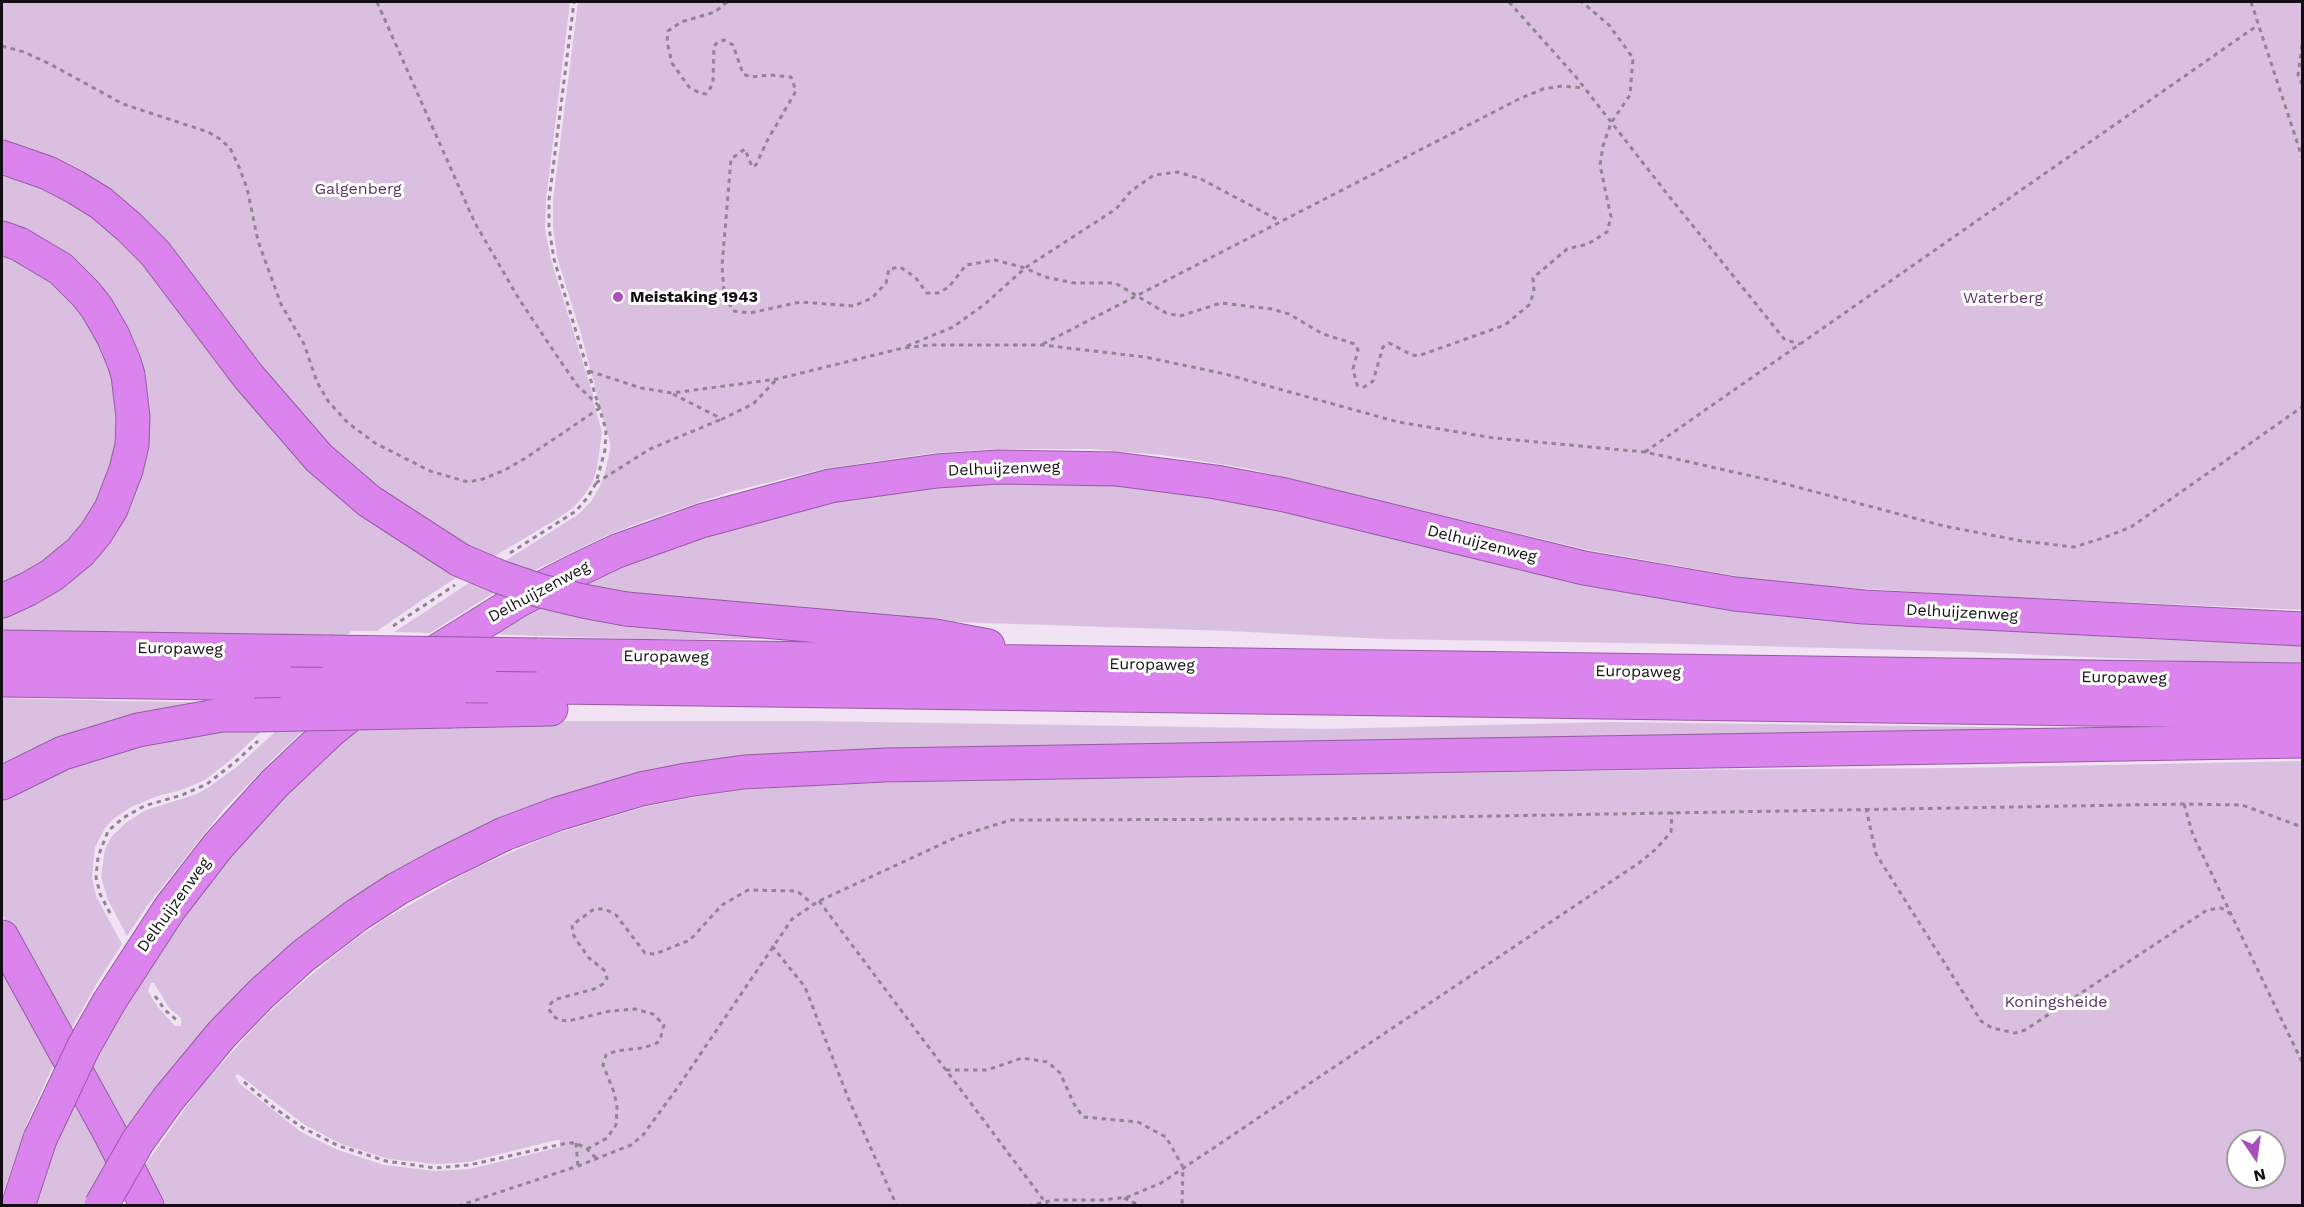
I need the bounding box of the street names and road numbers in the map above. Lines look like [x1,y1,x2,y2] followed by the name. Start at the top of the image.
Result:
[948,457,1060,481] street label: Delhuijzenweg
[1425,521,1539,567] street label: Delhuijzenweg
[485,557,593,627] street label: Delhuijzenweg
[1905,600,2019,626] street label: Delhuijzenweg
[137,639,223,659] street label: Europaweg
[623,647,709,667] street label: Europaweg
[1109,655,1195,675] street label: Europaweg
[1595,662,1681,682] street label: Europaweg
[2081,668,2167,688] street label: Europaweg
[133,854,215,956] street label: Delhuijzenweg

